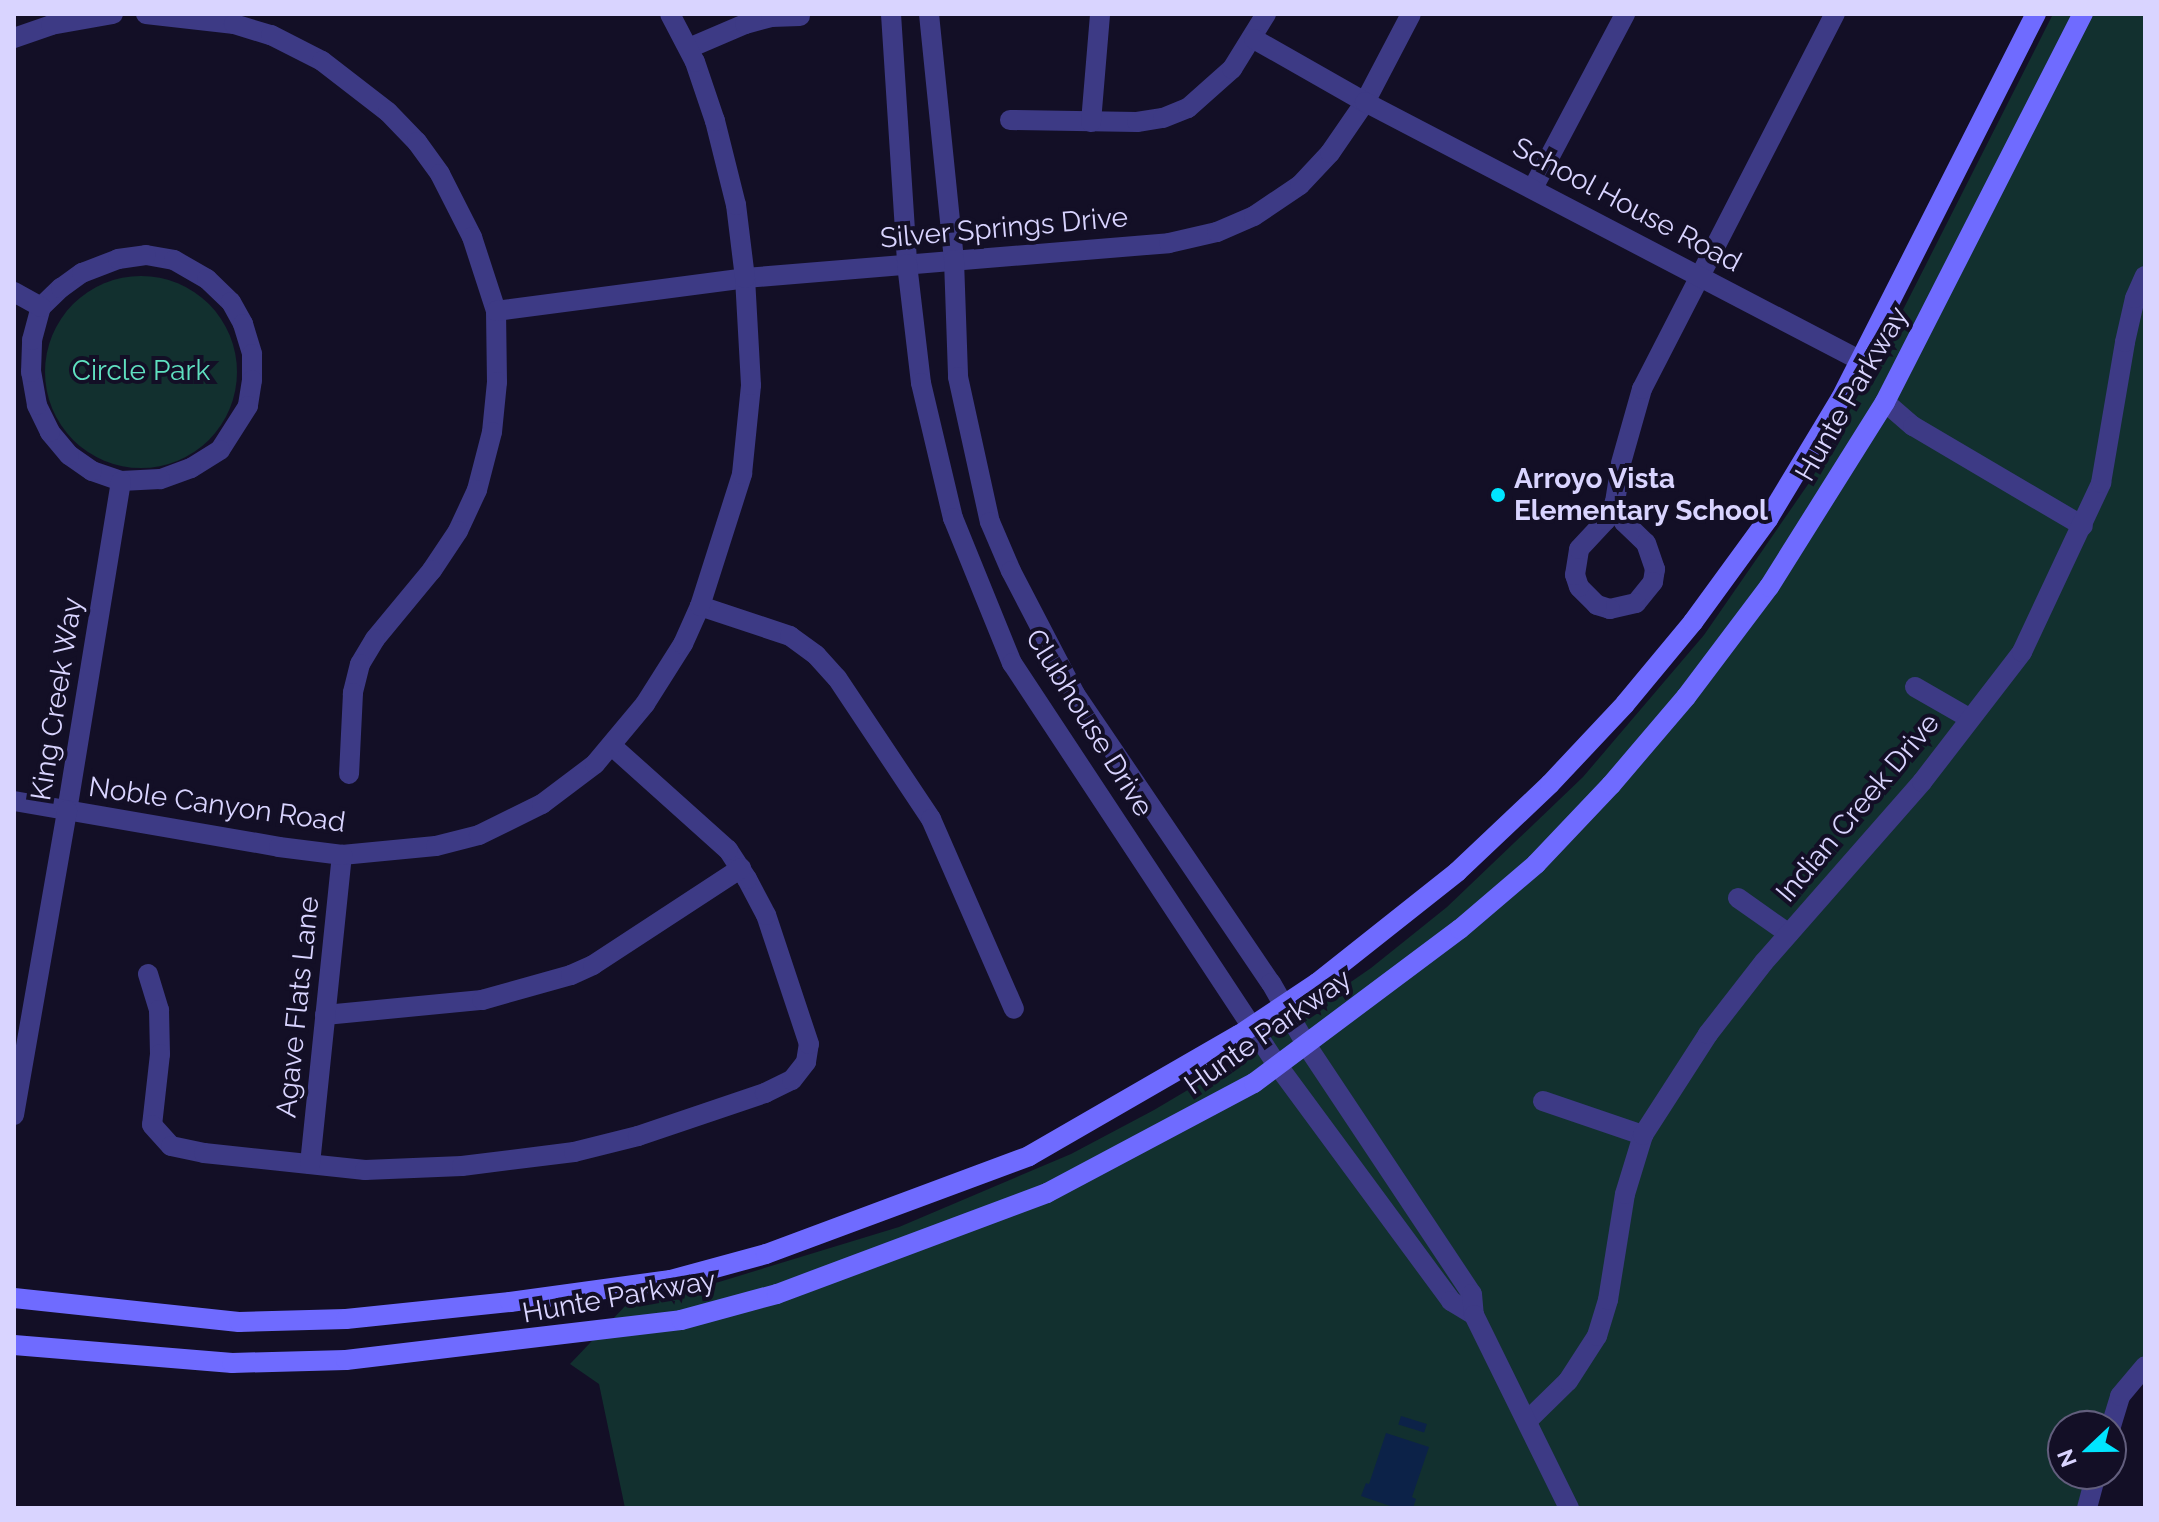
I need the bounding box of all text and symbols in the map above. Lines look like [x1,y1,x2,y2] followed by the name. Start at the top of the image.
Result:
[1507,130,1747,280] street label: School House Road
[878,200,1130,256] street label: Silver Springs Drive
[1789,301,1915,487] street label: Hunte Parkway
[72,354,210,388] park label: Circle Park
[1514,462,1769,528] place label: Arroyo Vista Elementary School
[1489,486,1507,504] marker: Arroyo Vista Elementary School
[24,595,90,803] street label: King Creek Way
[1018,623,1160,823] street label: Clubhouse Drive
[1769,707,1947,909] street label: Indian Creek Drive
[86,770,348,840] street label: Noble Canyon Road
[270,895,326,1119] street label: Agave Flats Lane
[1178,962,1358,1102] street label: Hunte Parkway
[520,1263,718,1331] street label: Hunte Parkway
[2047,1410,2127,1490] north arrow
[2051,1446,2082,1471] text: N

